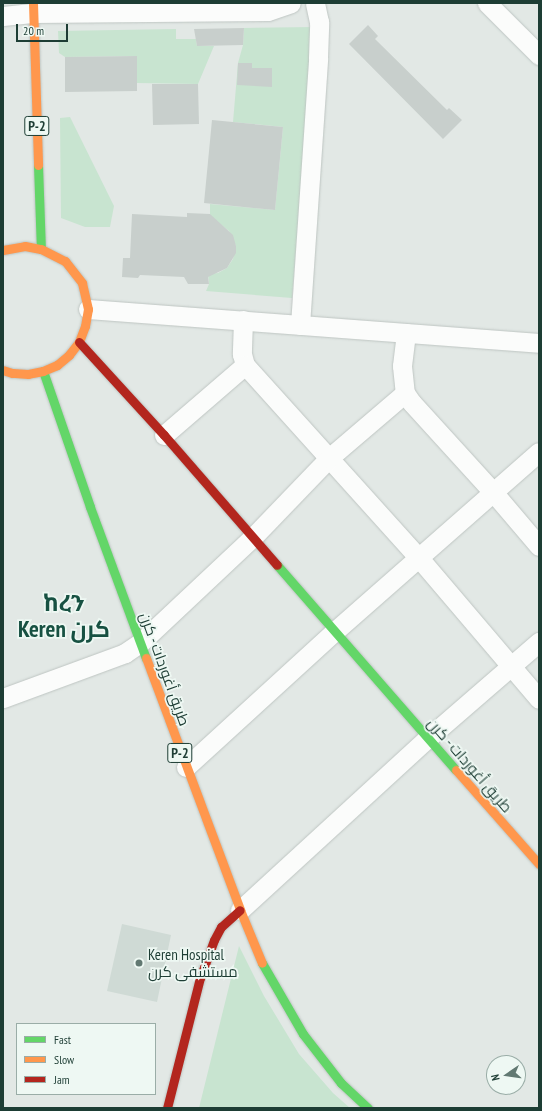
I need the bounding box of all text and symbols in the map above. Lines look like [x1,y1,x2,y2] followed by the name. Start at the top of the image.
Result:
[18,16,70,42] scale bar
[23,23,44,38] text: 20 m
[24,114,50,138] road number: P-2
[18,589,110,643] district label: ከረን Keren كرن
[136,609,194,729] street label: طريق أغوردات - كرن
[424,714,516,816] street label: طريق أغوردات - كرن
[167,741,193,765] road number: P-2
[148,945,238,980] place label: Keren Hospital مستشفى كرن
[133,957,145,969] marker: Keren Hospital مستشفى كرن
[16,1023,156,1095] legend
[54,1032,71,1047] text: Fast
[54,1052,74,1067] text: Slow
[486,1055,526,1095] north arrow
[54,1072,70,1087] text: Jam
[488,1073,503,1082] text: N

